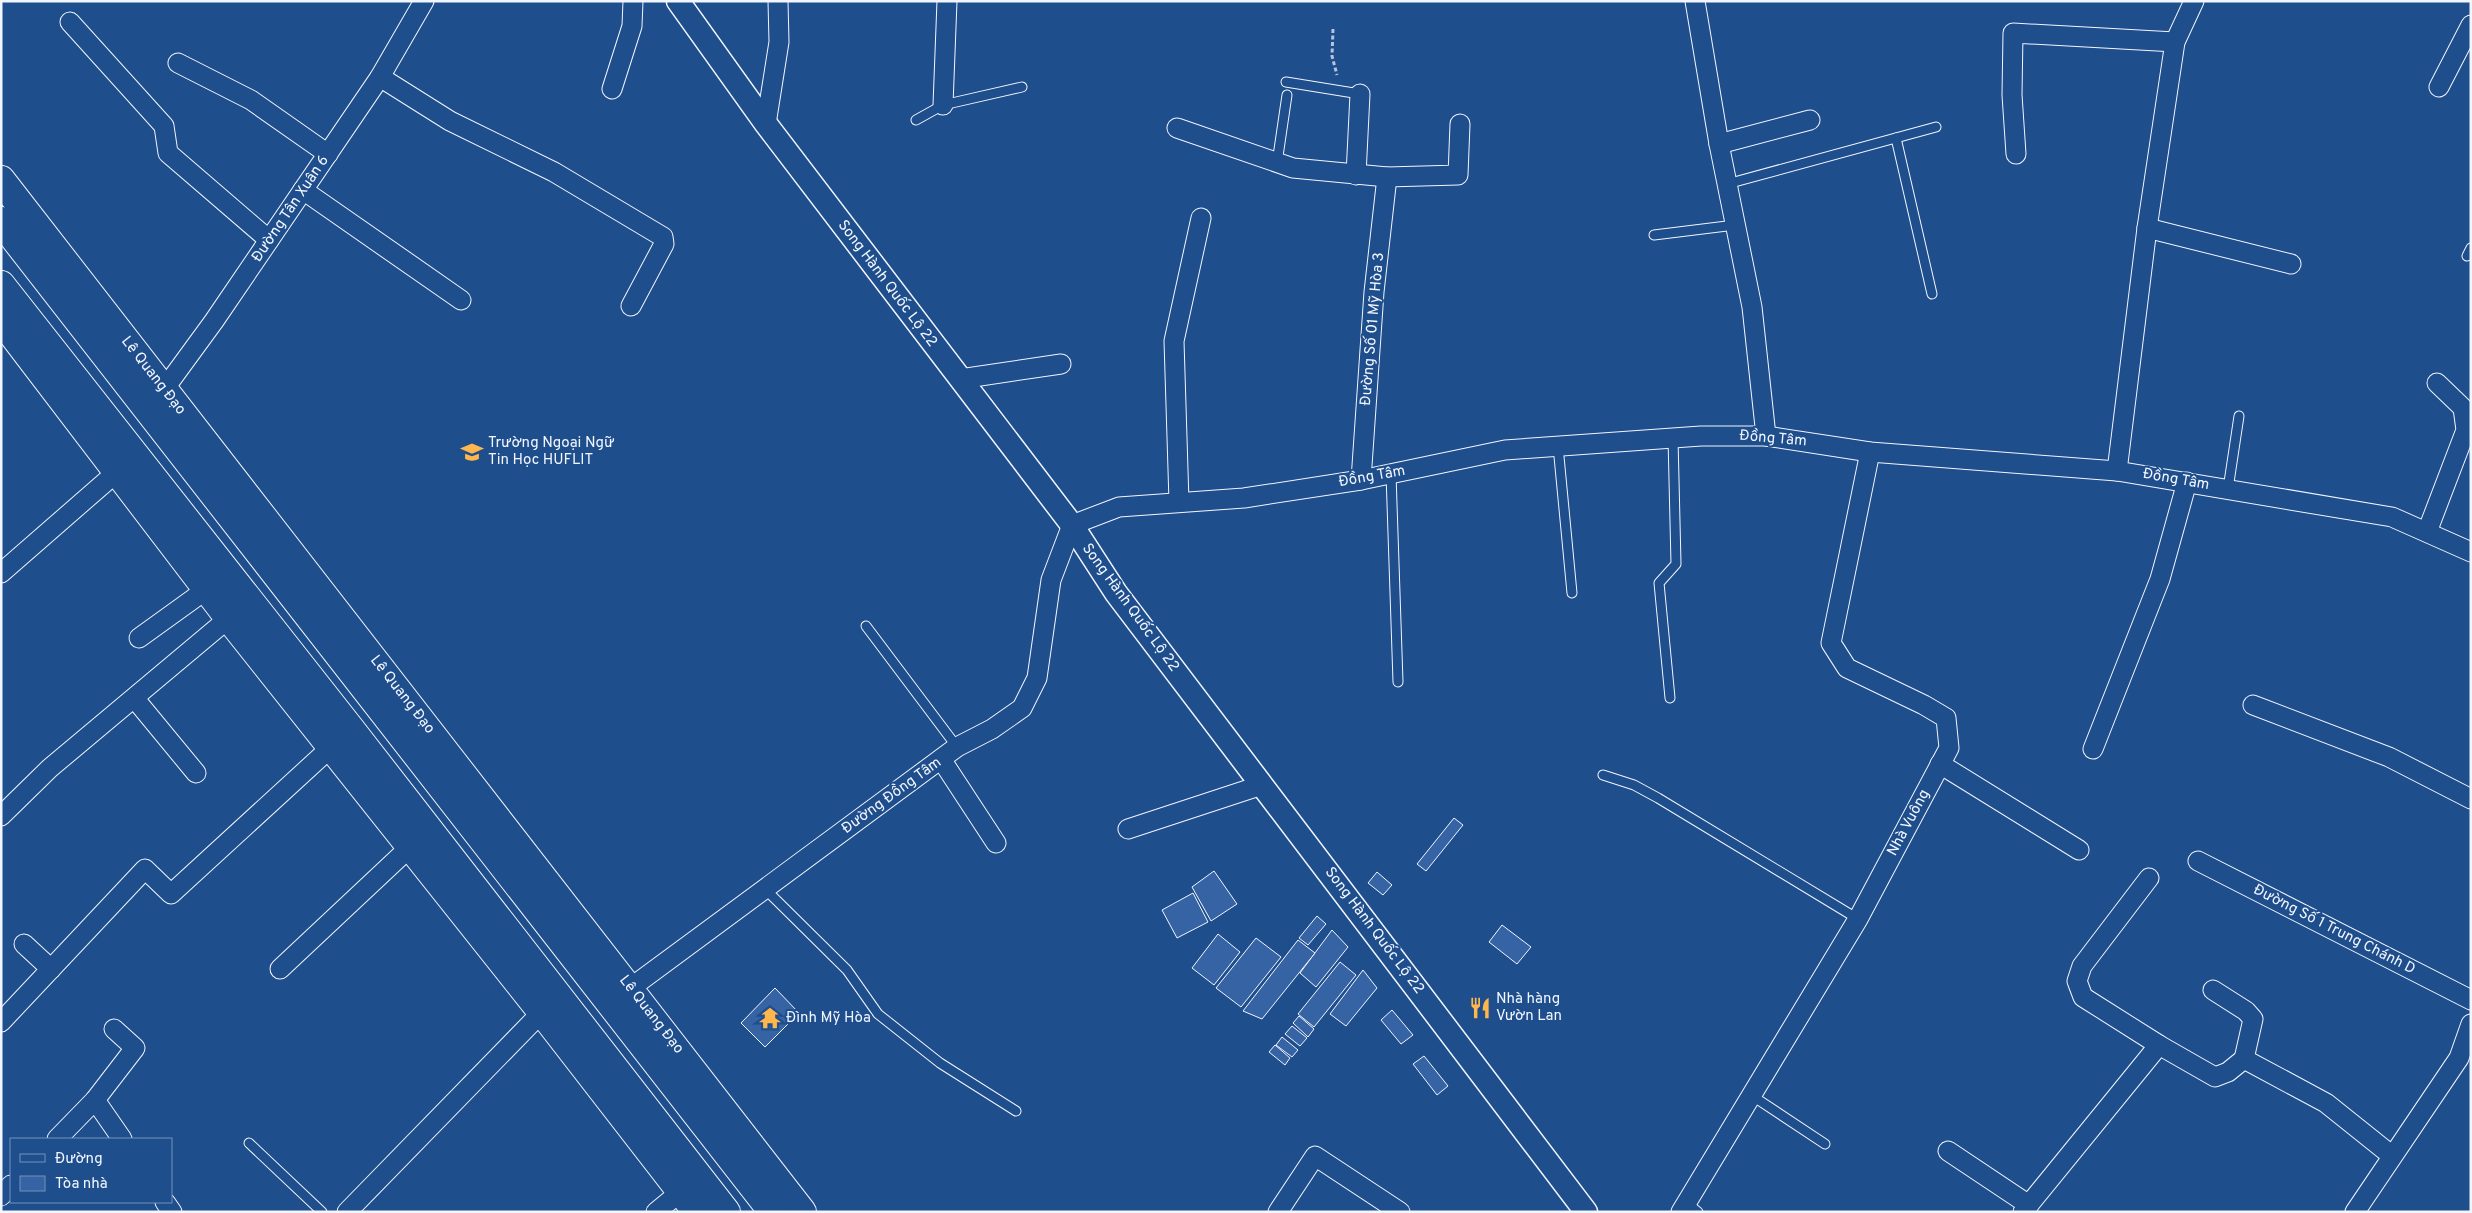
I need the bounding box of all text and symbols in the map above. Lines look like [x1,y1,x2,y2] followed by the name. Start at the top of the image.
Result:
[248,152,334,266] street label: Đường Tân Xuân 6
[833,216,942,351] street label: Song Hành Quốc Lộ 22
[1356,251,1389,406] street label: Đường Số 01 Mỹ Hòa 3
[116,333,190,419] street label: Lê Quang Đạo
[1739,426,1808,451] street label: Đồng Tâm
[488,434,615,470] place label: Trường Ngoại Ngữ Tin Học HUFLIT
[459,439,485,465] school or university icon: Trường Ngoại Ngữ Tin Học HUFLIT
[1337,461,1407,492] street label: Đồng Tâm
[2141,464,2211,495] street label: Đồng Tâm
[1077,540,1184,676] street label: Song Hành Quốc Lộ 22
[365,652,439,738] street label: Lê Quang Đạo
[838,753,946,839] street label: Đường Đồng Tâm
[1884,786,1934,860] street label: Nhà Vuông
[1320,863,1429,998] street label: Song Hành Quốc Lộ 22
[2250,880,2419,979] street label: Đường Số 1 Trung Chánh D
[614,972,688,1058] street label: Lê Quang Đạo
[1496,990,1562,1026] place label: Nhà hàng Vườn Lan
[1467,995,1493,1021] restaurant icon: Nhà hàng Vườn Lan
[757,1005,783,1031] temple icon: Đình Mỹ Hòa
[786,1009,871,1028] place label: Đình Mỹ Hòa
[10,1138,172,1203] legend
[55,1150,103,1169] text: Đường
[55,1175,108,1194] text: Tòa nhà

